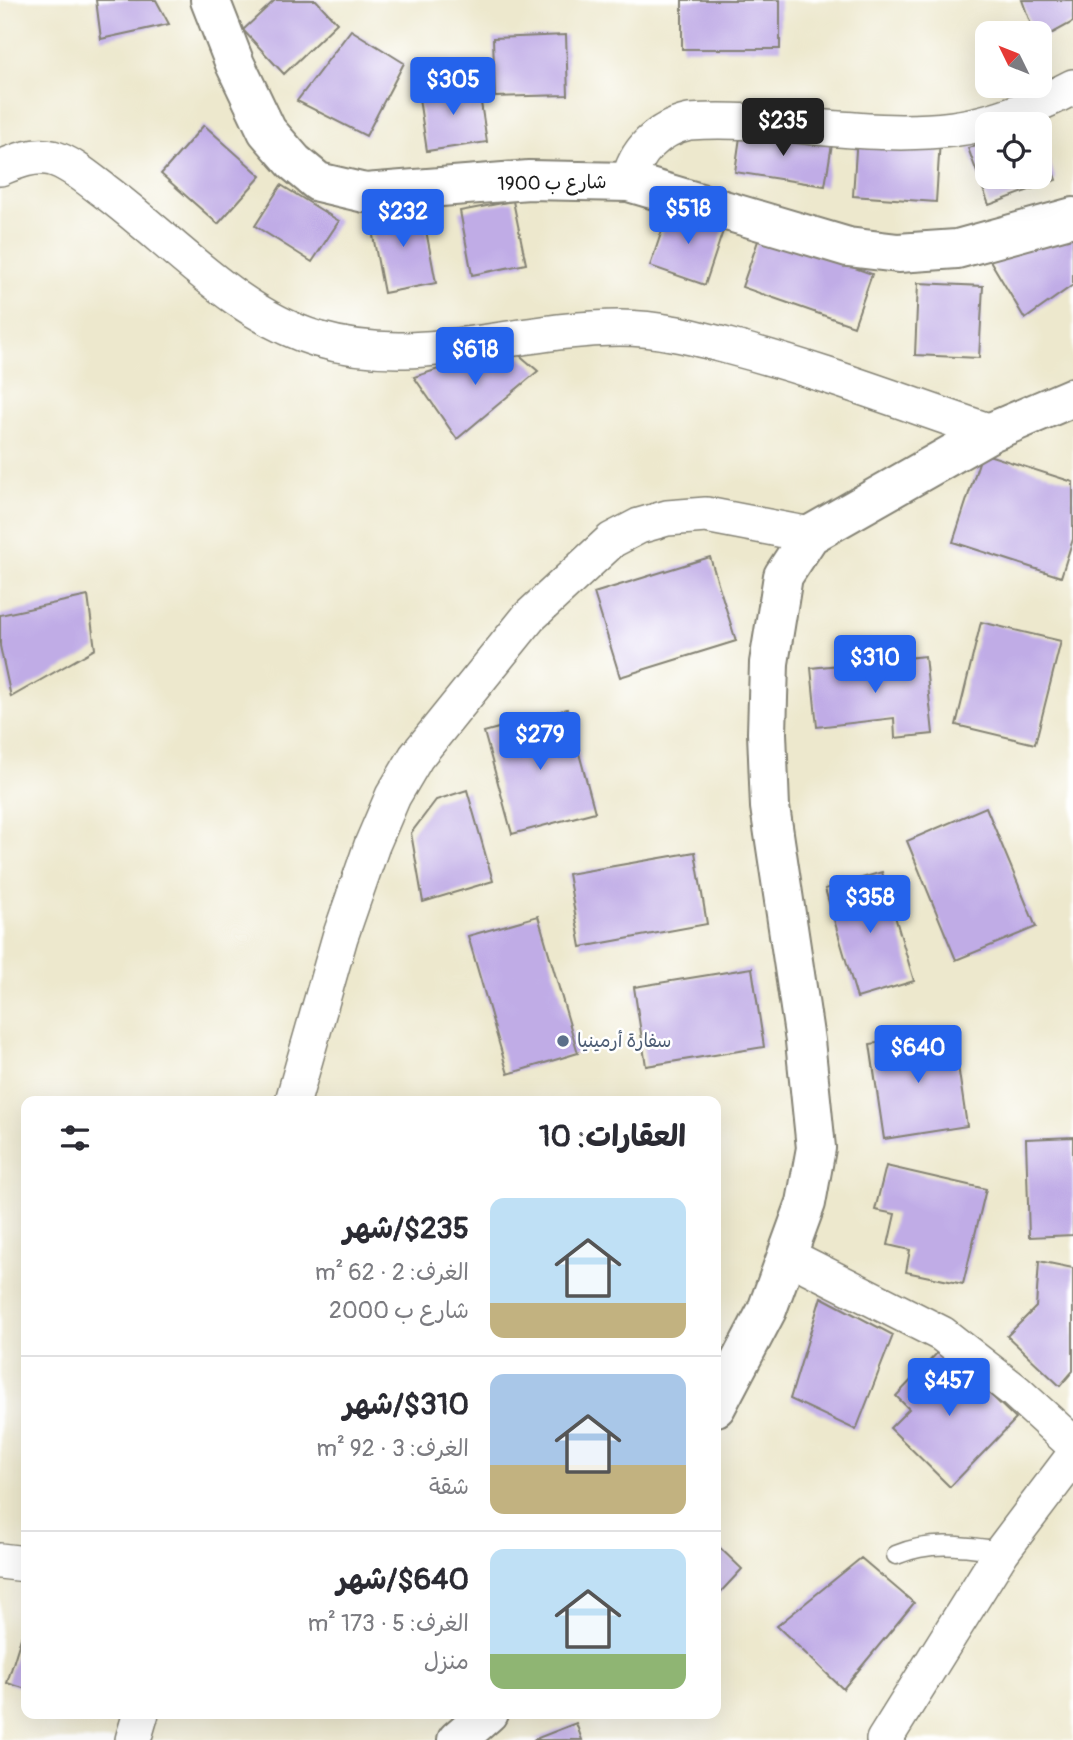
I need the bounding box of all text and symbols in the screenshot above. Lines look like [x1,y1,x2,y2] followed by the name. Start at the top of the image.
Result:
[975,21,1052,98] north arrow
[975,21,1052,189] map controls
[412,58,494,117] pin: $305
[426,65,480,94] text: $305
[742,99,824,158] pin: $235
[758,106,808,135] text: $235
[975,112,1052,189] button: locate
[497,170,607,197] street label: شارع ب 1900
[647,187,729,246] pin: $518
[362,190,444,249] pin: $232
[665,194,711,223] text: $518
[378,197,428,226] text: $232
[434,328,516,387] pin: $618
[452,335,498,364] text: $618
[834,636,916,695] pin: $310
[850,643,900,672] text: $310
[499,712,581,772] pin: $279
[515,720,565,749] text: $279
[829,876,911,935] pin: $358
[845,883,895,912] text: $358
[877,1026,959,1085] pin: $640
[577,1029,672,1053] place label: سفارة أرمينيا
[555,1033,571,1049] marker: سفارة أرمينيا
[891,1033,945,1062] text: $640
[539,1118,686,1155] text: العقارات: 10
[56,1119,94,1157] icon: filters
[343,1210,469,1247] text: $235/شهر
[546,1226,630,1310] icon: home
[315,1258,469,1287] text: الغرف: 2 · 62 m²
[329,1296,469,1325] text: شارع ب 2000
[908,1358,990,1418] pin: $457
[924,1366,974,1395] text: $457
[343,1386,469,1423] text: $310/شهر
[546,1402,630,1486] icon: home
[317,1434,469,1463] text: الغرف: 3 · 92 m²
[429,1472,469,1501] text: شقة
[337,1561,469,1598] text: $640/شهر
[546,1577,630,1661] icon: home
[308,1609,469,1638] text: الغرف: 5 · 173 m²
[424,1647,469,1676] text: منزل

